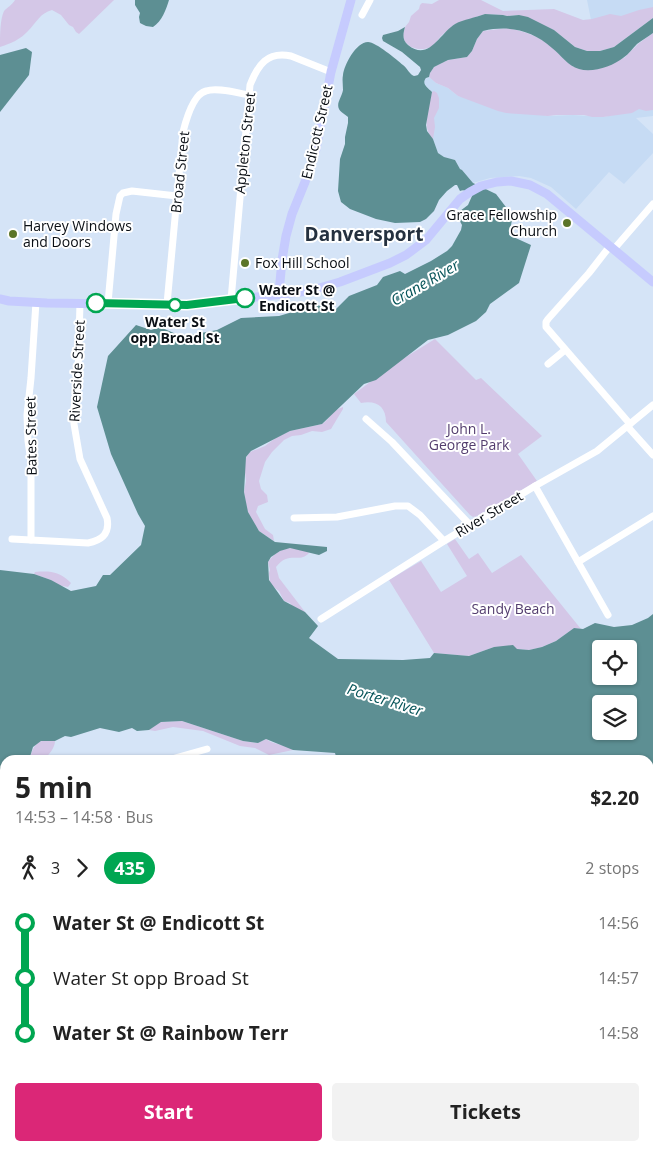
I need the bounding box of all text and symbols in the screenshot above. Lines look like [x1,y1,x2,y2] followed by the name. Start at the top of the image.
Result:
[296,83,337,181] street label: Endicott Street
[230,91,259,195] street label: Appleton Street
[166,130,193,214] street label: Broad Street
[446,205,557,240] place label: Grace Fellowship Church
[23,216,132,251] place label: Harvey Windows and Doors
[561,217,573,229] marker: Grace Fellowship Church
[305,221,423,247] district label: Danversport
[7,228,19,240] marker: Harvey Windows and Doors
[255,253,350,272] place label: Fox Hill School
[387,254,463,310] water label: Crane River
[239,257,251,269] marker: Fox Hill School
[259,280,335,315] place label: Water St @ Endicott St
[235,288,255,308] marker: Water St @ Endicott St
[86,293,106,313] unlabelled marker
[168,298,182,312] marker: Water St opp Broad St
[130,312,220,347] place label: Water St opp Broad St
[64,319,89,422] street label: Riverside Street
[20,396,41,476] street label: Bates Street
[429,419,510,454] park label: John L. George Park
[451,486,526,541] street label: River Street
[471,599,555,618] park label: Sandy Beach
[592,640,637,740] map controls
[592,640,637,685] button: locate
[345,678,426,720] water label: Porter River
[592,695,637,740] button: layers
[15,768,93,806] text: 5 min
[590,785,639,811] text: $2.20
[15,806,153,828] text: 14:53 – 14:58 · Bus
[15,854,43,882] icon: walk
[68,854,96,882] icon: forward
[114,856,145,880] text: 435
[51,857,60,879] text: 3
[585,857,639,879] text: 2 stops
[53,910,264,936] text: Water St @ Endicott St
[598,912,639,934] text: 14:56
[53,965,249,991] text: Water St opp Broad St
[598,967,639,989] text: 14:57
[53,1020,288,1046] text: Water St @ Rainbow Terr
[598,1022,639,1044] text: 14:58
[15,1083,322,1141] button: Start
[332,1083,639,1141] button: Tickets

